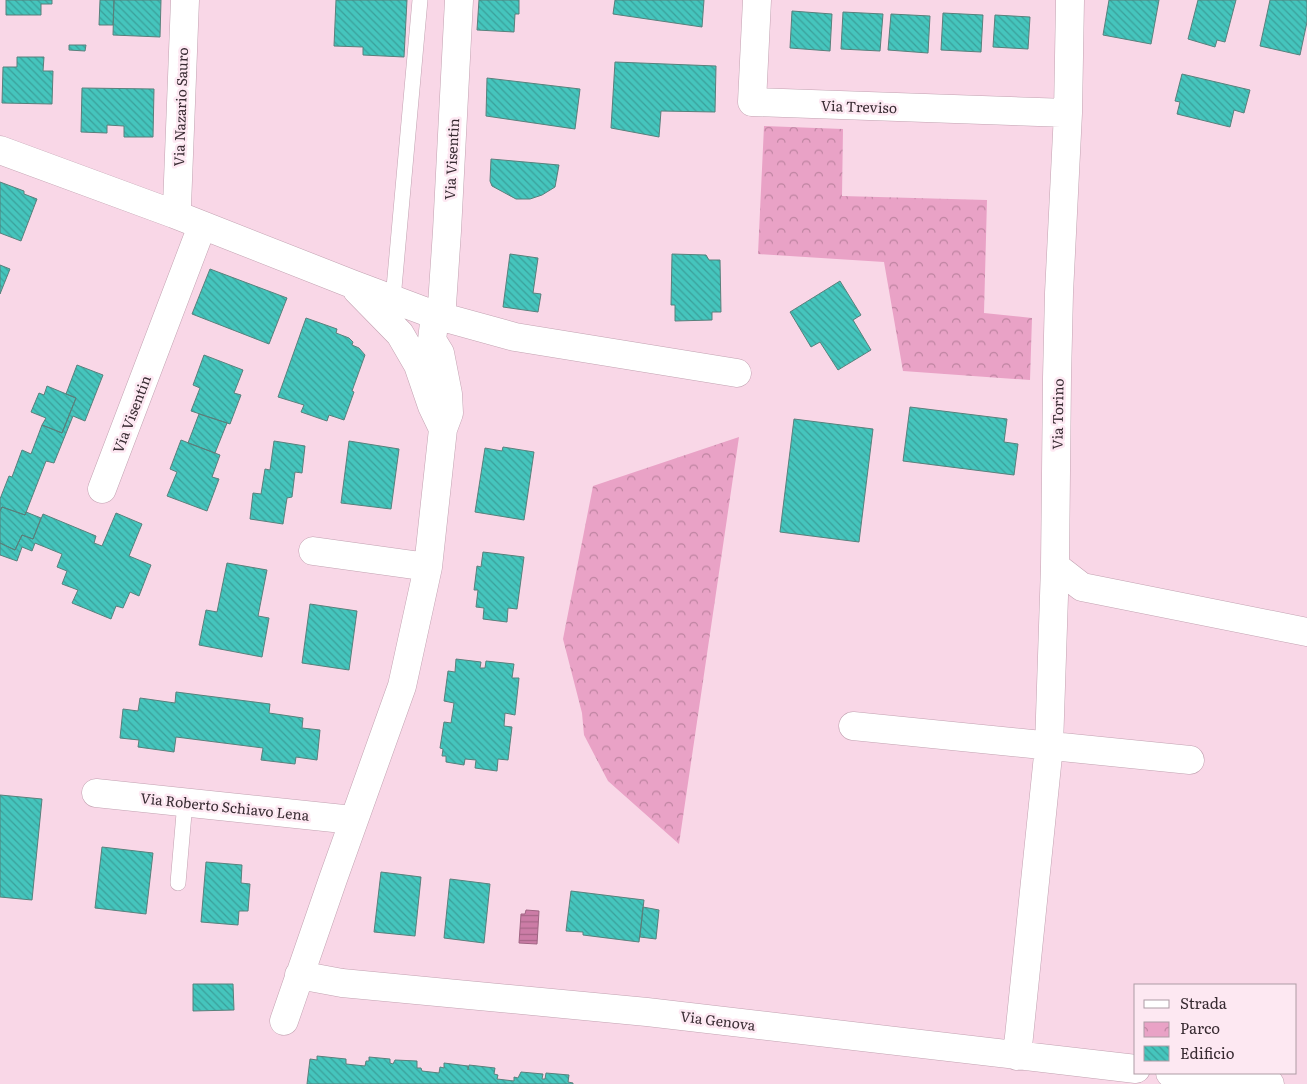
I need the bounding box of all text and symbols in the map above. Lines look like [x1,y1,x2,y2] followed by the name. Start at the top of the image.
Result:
[168,47,192,167] street label: Via Nazario Sauro
[821,95,897,117] street label: Via Treviso
[439,118,463,200] street label: Via Visentin
[107,372,155,456] street label: Via Visentin
[1046,378,1068,450] street label: Via Torino
[140,787,311,825] street label: Via Roberto Schiavo Lena
[1134,984,1297,1074] legend
[1180,991,1228,1014] text: Strada
[679,1005,757,1035] street label: Via Genova
[1180,1016,1220,1039] text: Parco
[1180,1041,1235,1064] text: Edificio

